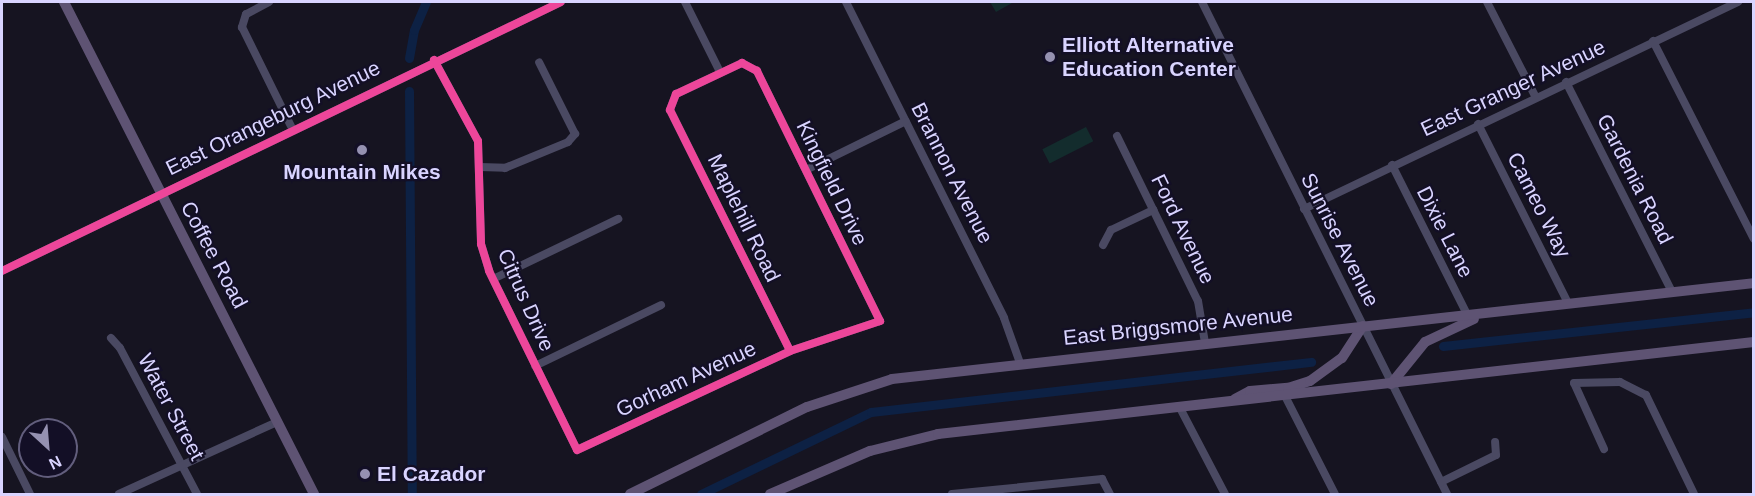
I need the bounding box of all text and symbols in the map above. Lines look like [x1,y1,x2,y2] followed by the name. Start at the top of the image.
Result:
[1062,32,1236,82] place label: Elliott Alternative Education Center
[1416,34,1610,142] street label: East Granger Avenue
[1043,50,1057,64] marker: Elliott Alternative Education Center
[161,55,385,181] street label: East Orangeburg Avenue
[905,98,999,248] street label: Brannon Avenue
[1591,110,1679,248] street label: Gardenia Road
[791,117,873,249] street label: Kingfield Drive
[355,143,369,157] marker: Mountain Mikes
[1502,148,1576,262] street label: Cameo Way
[702,150,786,286] street label: Maplehill Road
[283,159,441,185] place label: Mountain Mikes
[1295,168,1385,312] street label: Sunrise Avenue
[1145,170,1221,288] street label: Ford Avenue
[1411,182,1479,282] street label: Dixie Lane
[175,197,253,313] street label: Coffee Road
[492,245,560,355] street label: Citrus Drive
[1061,301,1295,351] street label: East Briggsmore Avenue
[612,335,760,423] street label: Gorham Avenue
[132,349,210,465] street label: Water Street
[18,418,78,478] north arrow
[46,453,64,473] text: N
[377,461,486,487] place label: El Cazador
[358,467,372,481] marker: El Cazador

